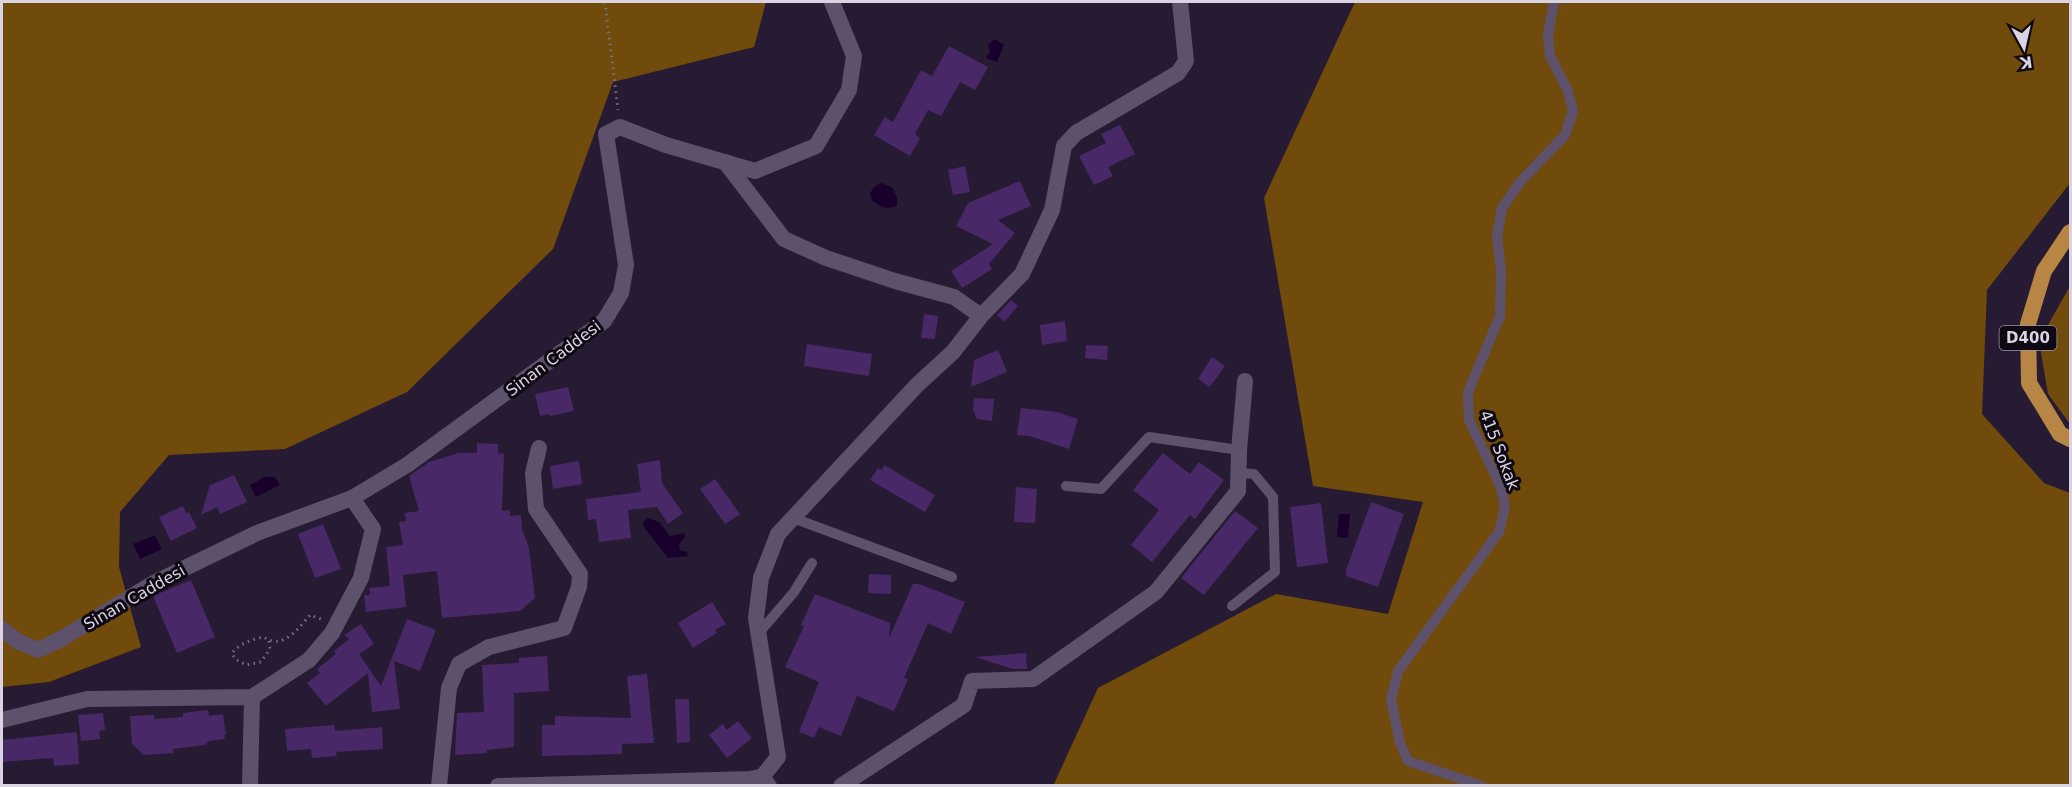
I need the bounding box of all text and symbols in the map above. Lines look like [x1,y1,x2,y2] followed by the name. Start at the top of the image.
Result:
[1994,18,2054,78] north arrow
[2018,52,2033,73] text: K
[502,317,604,400] street label: Sinan Caddesi
[2000,326,2056,350] road number: D400
[1476,408,1524,493] street label: 415 Sokak
[80,561,188,634] street label: Sinan Caddesi

